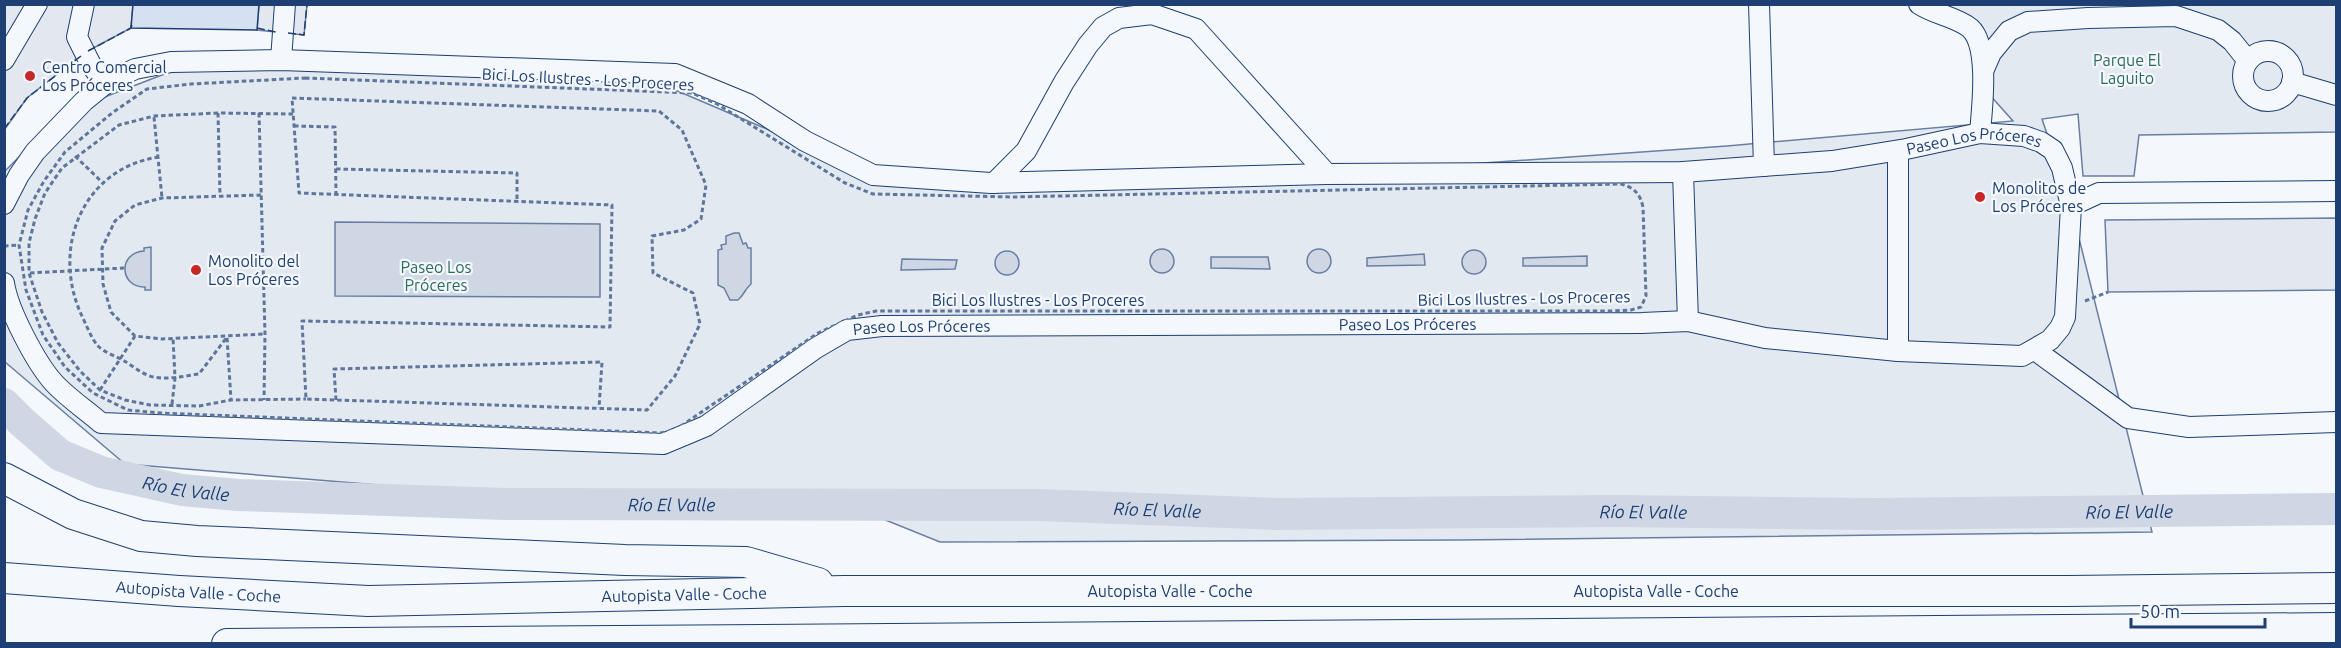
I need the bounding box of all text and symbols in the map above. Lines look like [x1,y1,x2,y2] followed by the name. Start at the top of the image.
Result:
[2093,51,2161,87] park label: Parque El Laguito
[42,58,167,94] place label: Centro Comercial Los Próceres
[481,64,695,94] street label: Bici Los Ilustres - Los Proceres
[23,69,37,83] marker: Centro Comercial Los Próceres
[1905,124,2045,158] street label: Paseo Los Próceres
[1992,179,2086,215] place label: Monolitos de Los Próceres
[1973,190,1987,204] marker: Monolitos de Los Próceres
[208,252,300,288] place label: Monolito del Los Próceres
[401,258,471,294] park label: Paseo Los Próceres
[189,263,203,277] marker: Monolito del Los Próceres
[1417,287,1631,309] street label: Bici Los Ilustres - Los Proceres
[932,291,1144,309] street label: Bici Los Ilustres - Los Proceres
[1339,315,1477,333] street label: Paseo Los Próceres
[852,317,991,338] street label: Paseo Los Próceres
[141,472,230,504] water label: Río El Valle
[628,494,715,514] water label: Río El Valle
[1113,498,1202,521] water label: Río El Valle
[1599,501,1687,522] water label: Río El Valle
[2085,501,2173,522] water label: Río El Valle
[115,577,282,605] street label: Autopista Valle - Coche
[1087,582,1253,600] street label: Autopista Valle - Coche
[1573,582,1739,600] street label: Autopista Valle - Coche
[601,584,767,605] street label: Autopista Valle - Coche
[2131,591,2264,629] scale bar
[2140,601,2180,621] text: 50 m

